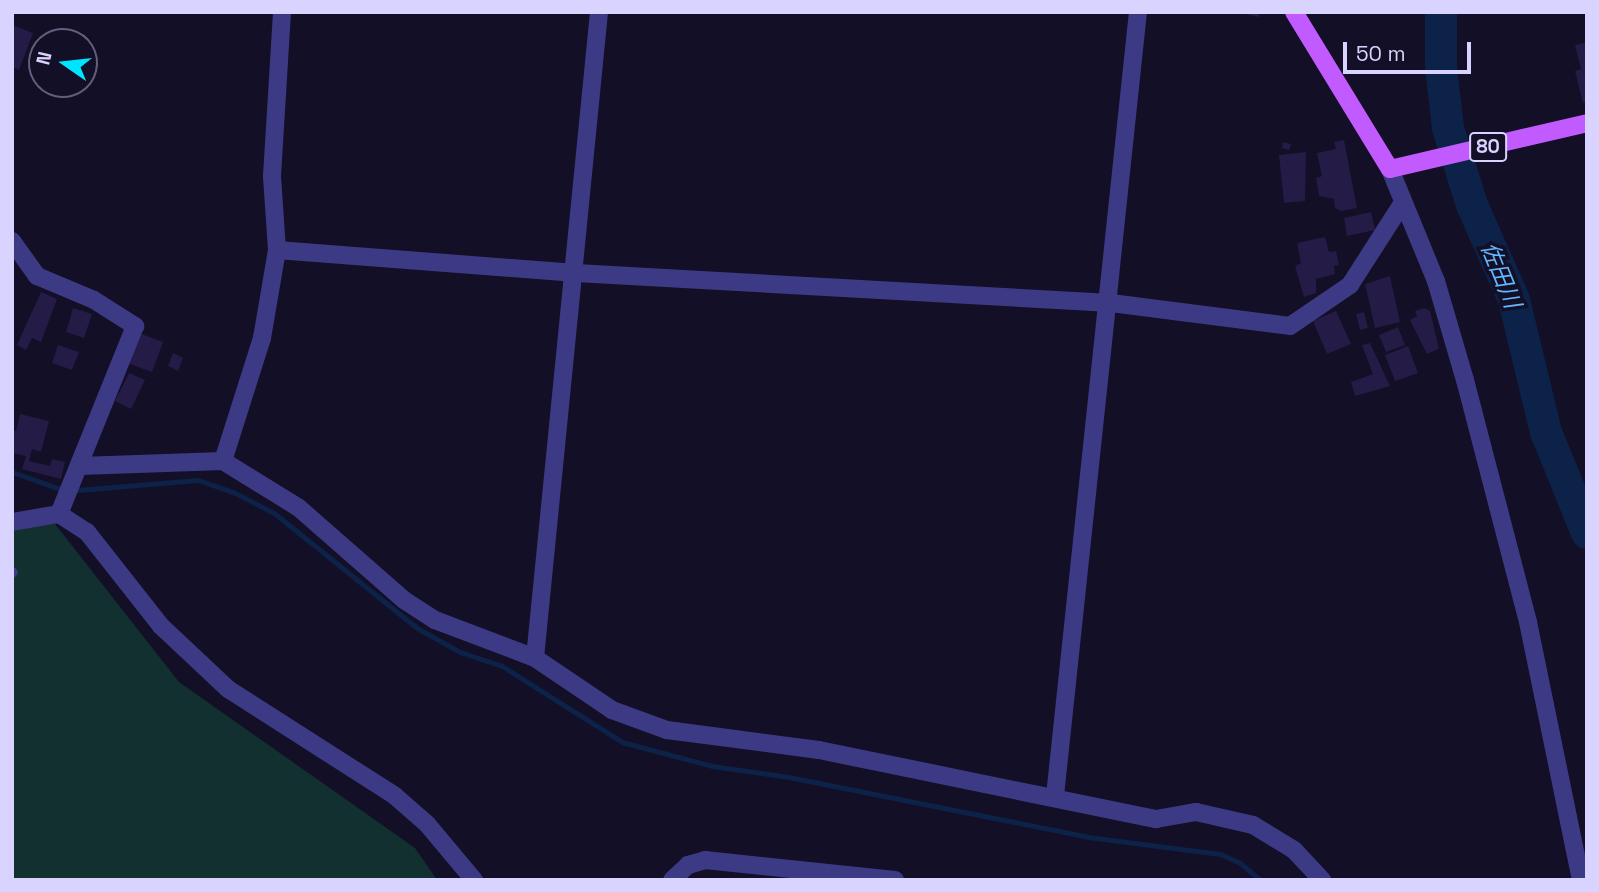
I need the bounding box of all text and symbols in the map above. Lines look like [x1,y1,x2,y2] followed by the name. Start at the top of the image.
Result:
[28,28,98,98] north arrow
[1347,28,1475,72] scale bar
[1356,40,1406,67] text: 50 m
[30,49,58,67] text: N
[1469,132,1507,162] road number: 80
[1475,238,1527,312] water label: 佐田川

